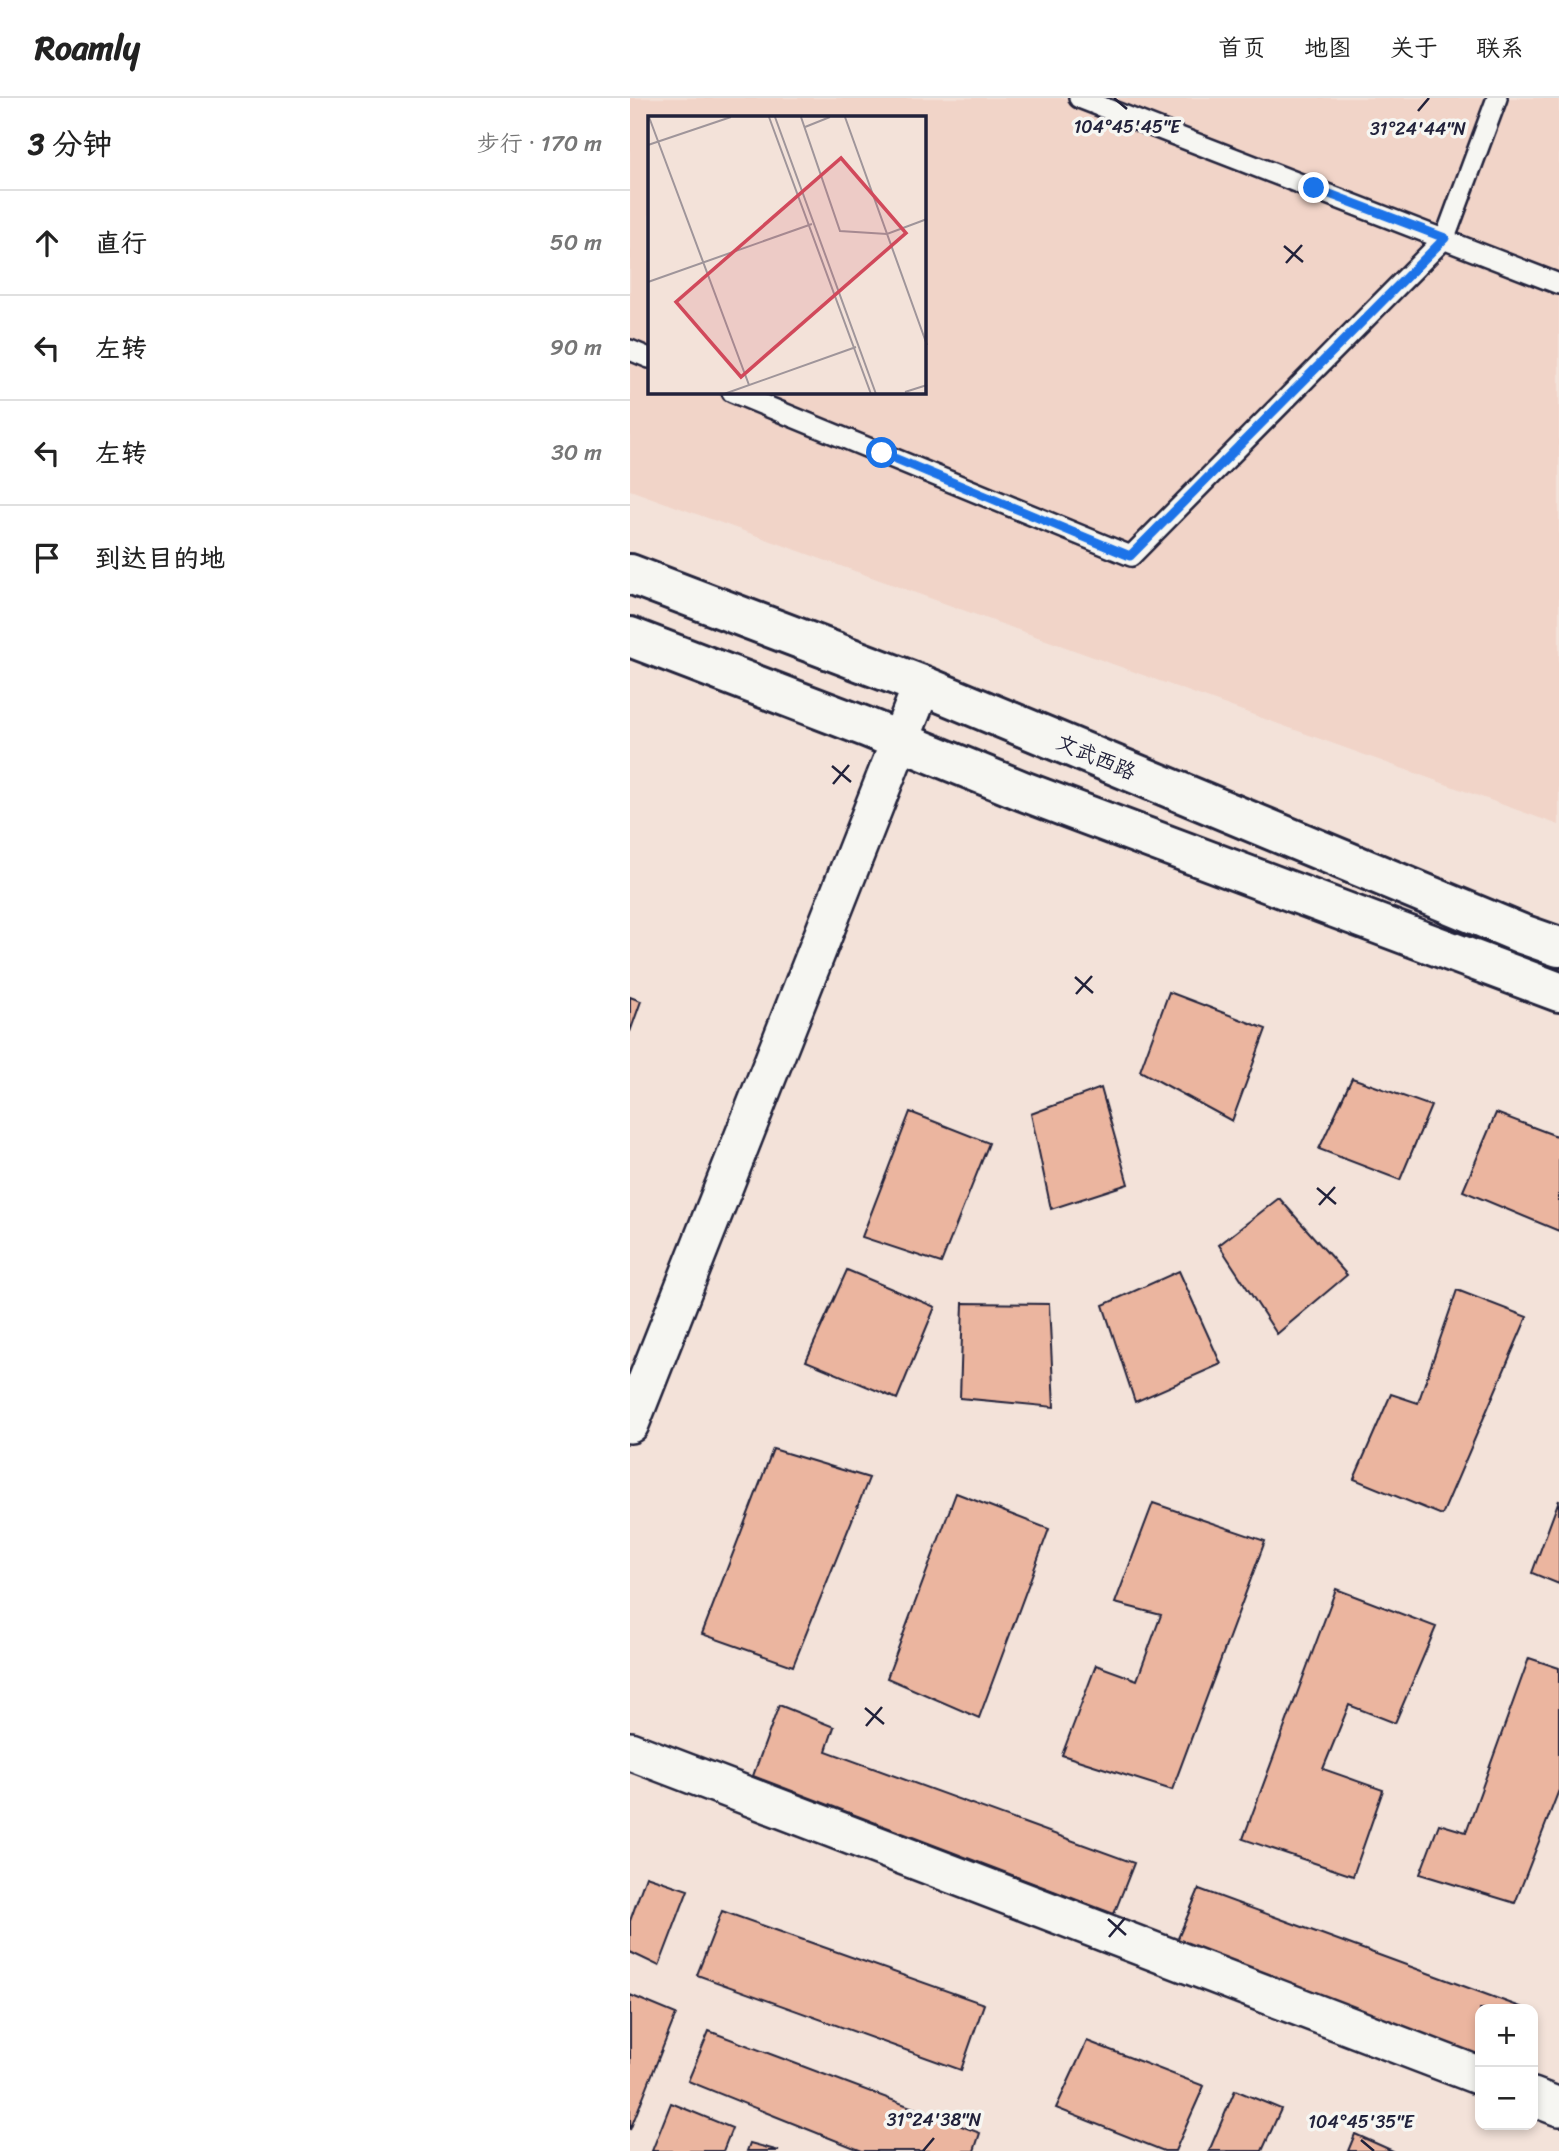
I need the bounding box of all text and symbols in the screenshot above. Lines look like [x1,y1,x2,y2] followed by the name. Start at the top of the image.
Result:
[35,19,140,77] text: Roamly
[1218,27,1266,69] text: 首页
[1304,27,1352,69] text: 地图
[1390,27,1438,69] text: 关于
[1476,27,1524,69] text: 联系
[1074,111,1181,143] text: 104°45'45"E
[1370,113,1467,145] text: 31°24'44"N
[648,116,926,394] inset map
[28,117,112,171] text: 3 分钟
[477,123,602,164] text: 步行 · 170 m
[1298,172,1329,203] route end
[95,220,147,266] text: 直行
[550,222,602,263] text: 50 m
[28,224,66,262] icon: ahead
[95,325,147,371] text: 左转
[550,327,602,368] text: 90 m
[28,329,66,367] icon: left
[95,430,147,476] text: 左转
[551,432,602,473] text: 30 m
[28,434,66,472] icon: left
[866,437,897,468] route start
[95,535,225,581] text: 到达目的地
[28,539,66,577] icon: arrive
[1050,723,1142,791] street label: 文武西路
[1475,2004,1538,2130] map controls
[1475,2004,1538,2067] button: +
[1475,2067,1538,2130] button: −
[887,2104,982,2136] text: 31°24'38"N
[1308,2106,1415,2138] text: 104°45'35"E

